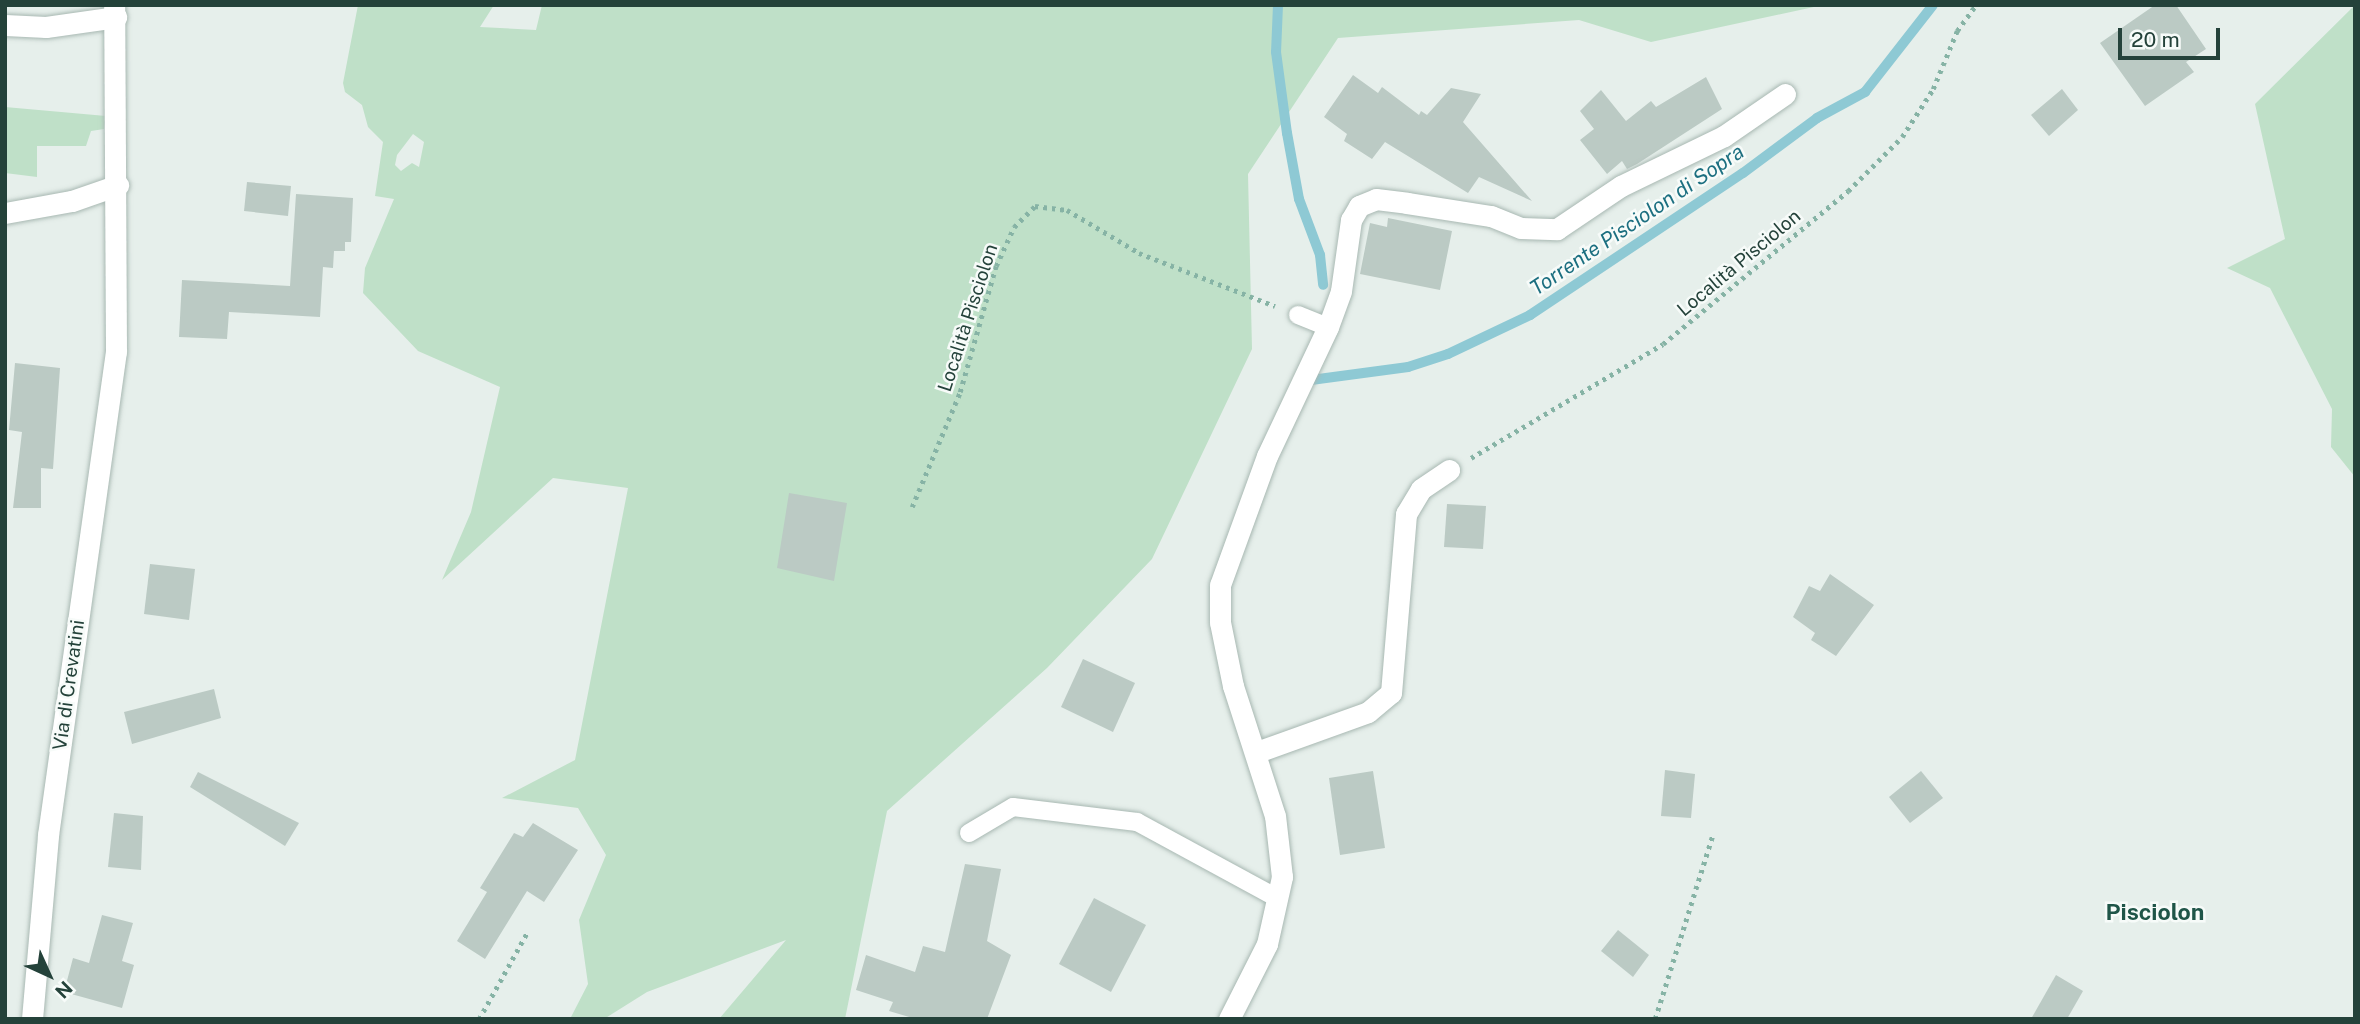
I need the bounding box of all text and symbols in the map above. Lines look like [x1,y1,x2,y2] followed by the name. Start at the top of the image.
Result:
[2122,14,2224,58] scale bar
[2131,27,2180,52] text: 20 m
[1525,139,1749,301] water label: Torrente Pisciolon di Sopra
[1673,205,1805,321] street label: Località Pisciolon
[933,241,1003,395] street label: Località Pisciolon
[49,618,89,752] street label: Via di Crevatini
[2106,898,2204,926] district label: Pisciolon
[14,940,84,1010] north arrow
[51,977,77,1003] text: N

